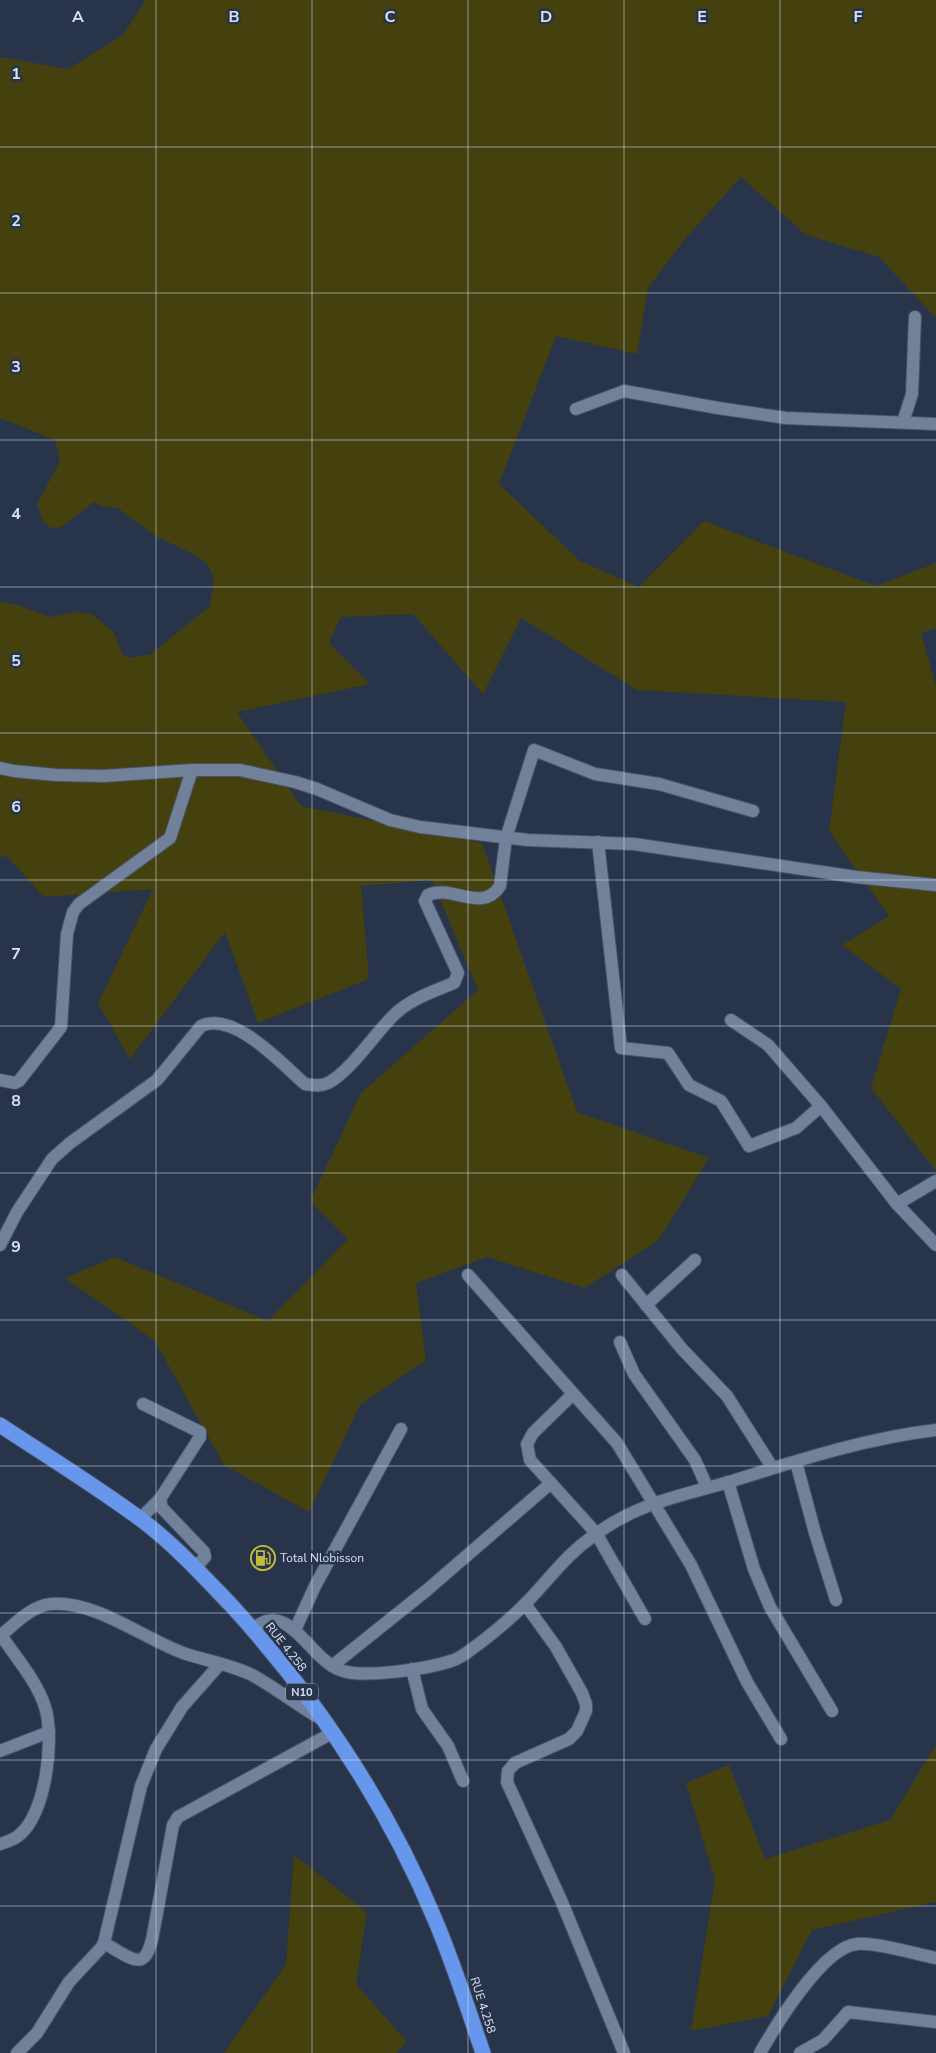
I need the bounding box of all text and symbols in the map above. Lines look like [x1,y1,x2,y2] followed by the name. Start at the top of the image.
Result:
[72,6,84,28] text: A
[228,6,240,28] text: B
[385,6,396,28] text: C
[540,6,552,28] text: D
[697,6,707,28] text: E
[854,6,863,28] text: F
[11,63,21,85] text: 1
[11,210,21,232] text: 2
[11,356,21,378] text: 3
[11,503,21,525] text: 4
[11,650,21,672] text: 5
[11,796,21,818] text: 6
[11,943,21,965] text: 7
[11,1090,21,1112] text: 8
[11,1236,21,1258] text: 9
[250,1545,276,1571] fuel station icon: Total Nlobisson
[280,1550,364,1566] place label: Total Nlobisson
[262,1619,310,1675] street label: RUE 4.258
[286,1684,318,1700] road number: N10
[466,1975,500,2035] street label: RUE 4.258

